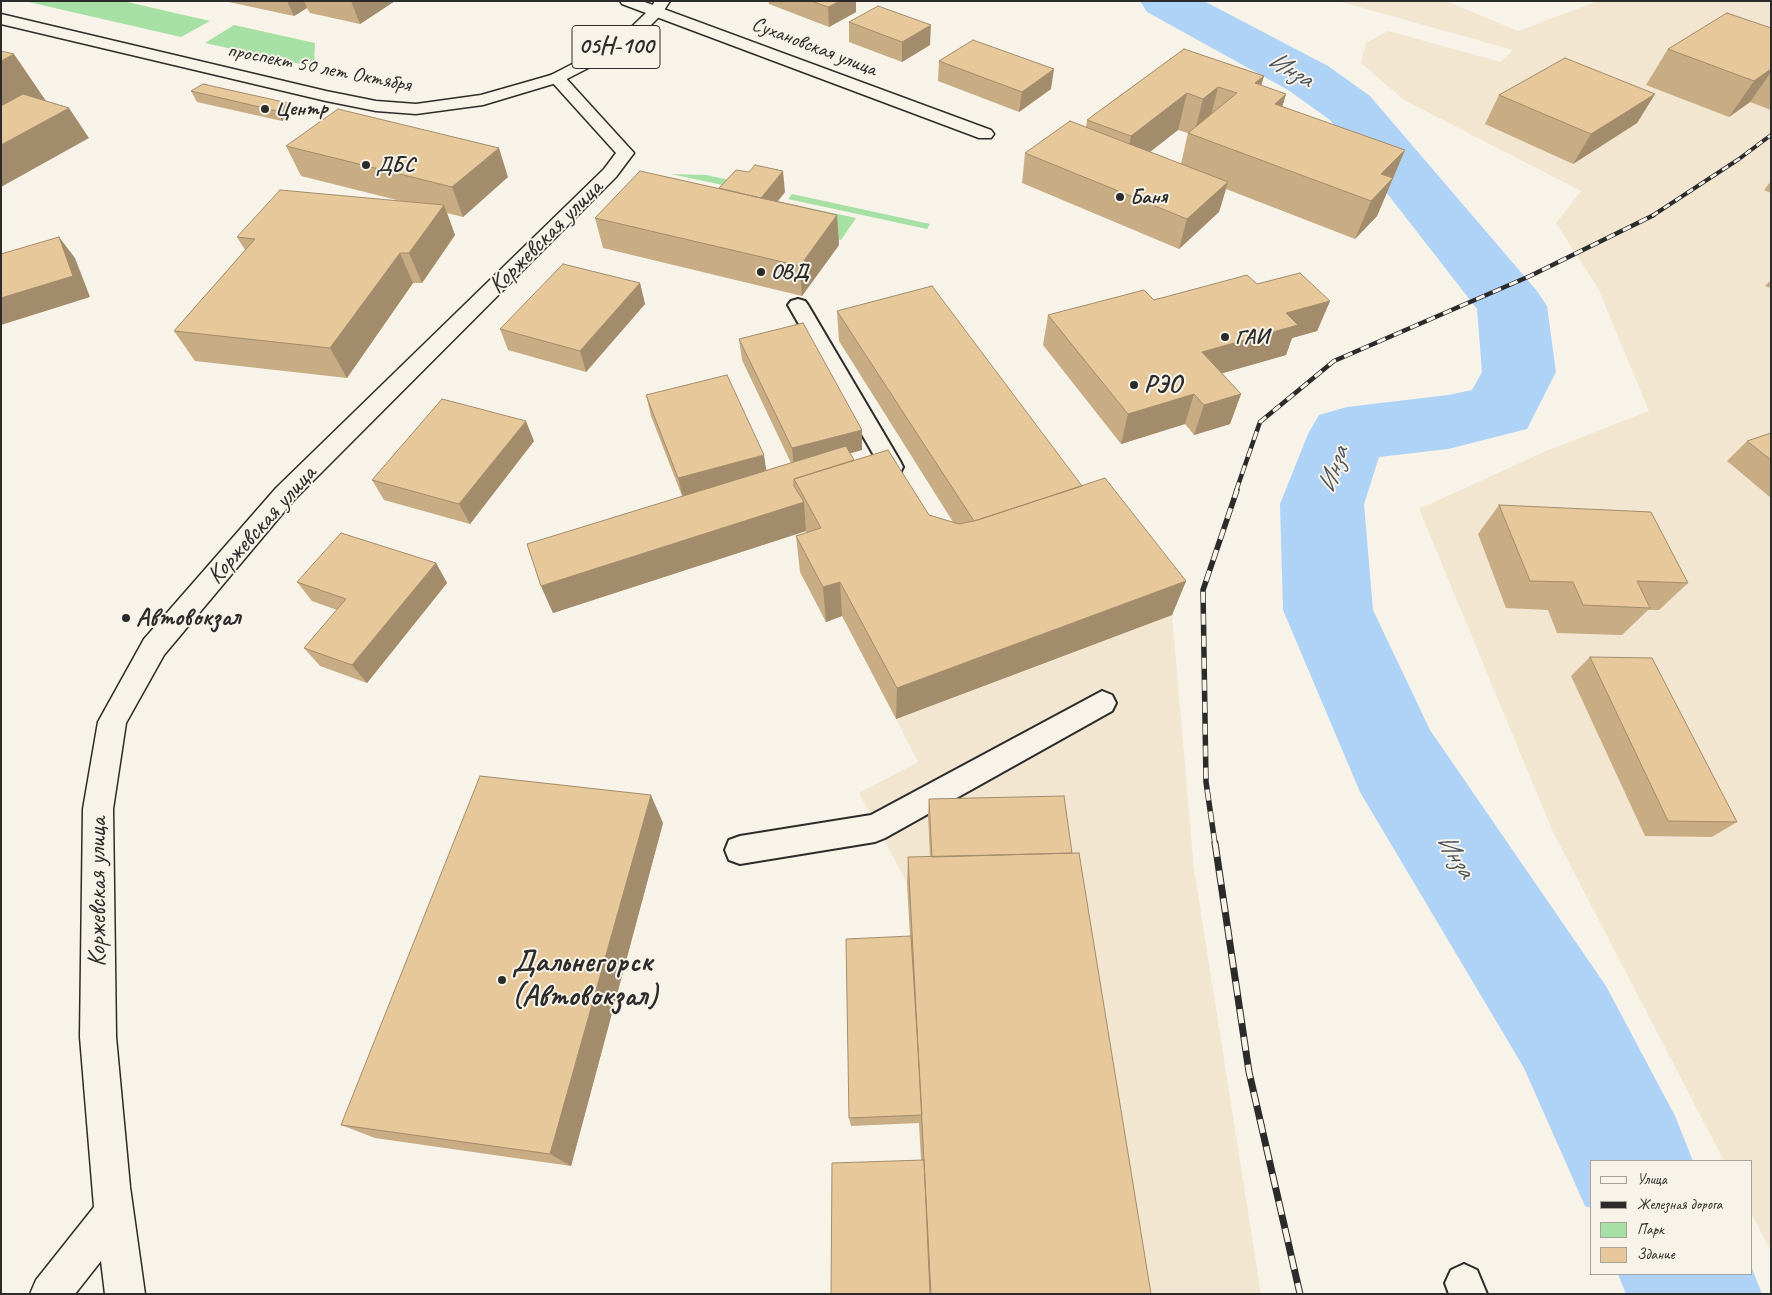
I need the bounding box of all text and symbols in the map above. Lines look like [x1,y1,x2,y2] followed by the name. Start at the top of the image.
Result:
[748,12,880,82] street label: Сухановская улица
[572,26,660,68] road number: 05Н-100
[225,38,413,98] street label: проспект 50 лет Октября
[1262,45,1318,95] water label: Инза
[275,96,328,122] place label: Центр
[259,103,271,115] marker: Центр
[376,152,415,178] place label: ДБС
[360,159,372,171] marker: ДБС
[483,174,609,300] street label: Коржевская улица
[1130,184,1167,210] place label: Баня
[1114,191,1126,203] marker: Баня
[771,259,809,285] place label: ОВД
[755,266,767,278] marker: ОВД
[1235,324,1269,350] place label: ГАИ
[1219,331,1231,343] marker: ГАИ
[1144,370,1181,400] place label: РЭО
[1128,379,1140,391] marker: РЭО
[1312,443,1356,497] water label: Инза
[201,459,323,591] street label: Коржевская улица
[136,603,241,633] place label: Автовокзал
[120,612,132,624] marker: Автовокзал
[83,817,113,967] street label: Коржевская улица
[1429,828,1481,884] water label: Инза
[512,945,657,1016] place label: Дальнегорск (Автовокзал)
[496,974,508,986] marker: Дальнегорск (Автовокзал)
[1590,1160,1752,1275] legend
[1637,1170,1667,1189] text: Улица
[1637,1195,1722,1214] text: Железная дорога
[1637,1220,1664,1239] text: Парк
[1637,1245,1675,1264] text: Здание

